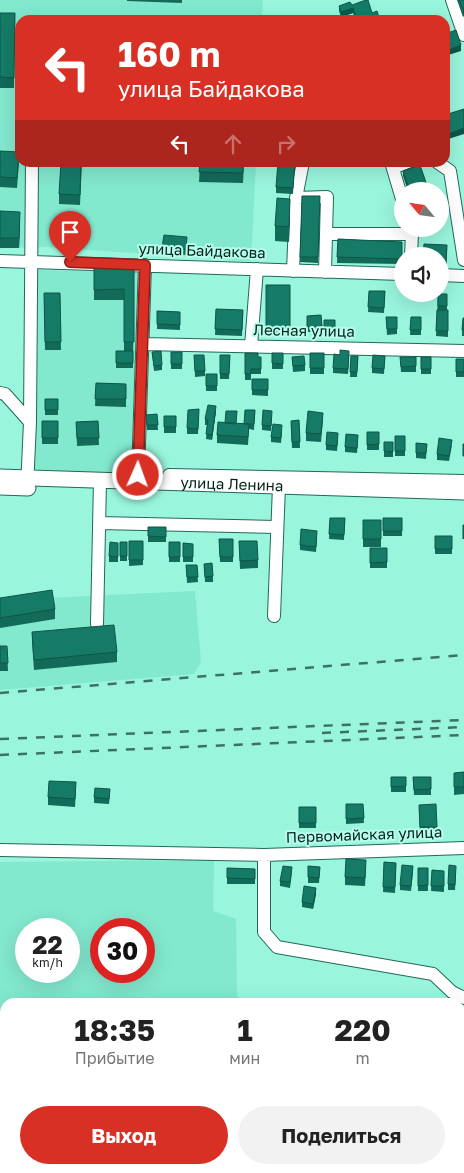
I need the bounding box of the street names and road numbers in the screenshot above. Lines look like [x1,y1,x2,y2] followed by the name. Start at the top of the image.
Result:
[138,239,266,261] street label: улица Байдакова
[253,320,355,340] street label: Лесная улица
[180,473,284,494] street label: улица Ленина
[285,822,442,846] street label: Первомайская улица

